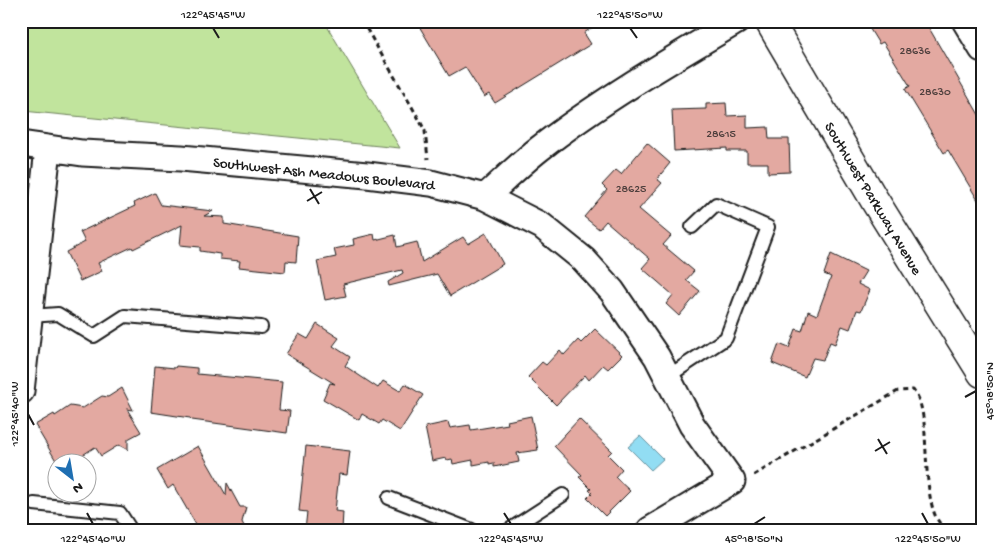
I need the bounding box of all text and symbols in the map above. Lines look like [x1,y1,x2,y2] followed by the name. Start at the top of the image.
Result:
[180,9,245,23] text: 122°45'45"W
[596,9,663,23] text: 122°45'50"W
[900,45,931,59] house number: 28636
[919,86,951,100] house number: 28630
[819,119,925,279] street label: Southwest Parkway Avenue
[706,128,736,142] house number: 28615
[212,154,437,196] street label: Southwest Ash Meadows Boulevard
[616,183,646,197] house number: 28625
[984,362,998,420] text: 45°18'50"N
[9,382,23,447] text: 122°45'40"W
[48,454,98,504] north arrow
[69,477,86,497] text: N
[60,533,125,547] text: 122°45'40"W
[478,533,543,547] text: 122°45'45"W
[725,533,783,547] text: 45°18'50"N
[894,533,961,547] text: 122°45'50"W

